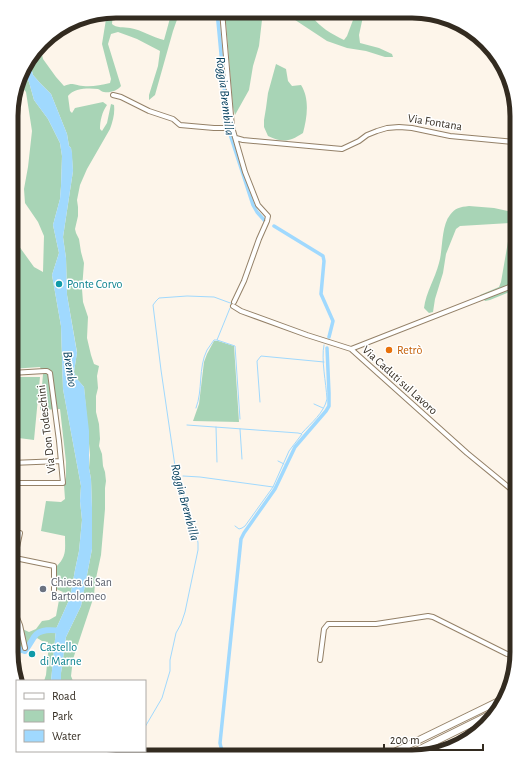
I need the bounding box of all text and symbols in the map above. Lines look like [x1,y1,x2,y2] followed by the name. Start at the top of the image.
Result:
[213,56,236,137] water label: Roggia Brembilla
[407,112,464,132] street label: Via Fontana
[67,278,123,290] place label: Ponte Corvo
[54,279,64,289] marker: Ponte Corvo
[360,343,440,417] street label: Via Caduti sul Lavoro
[397,344,422,356] place label: Retrò
[384,345,394,355] marker: Retrò
[60,350,79,388] water label: Brembo
[35,384,57,474] street label: Via Don Todeschini
[168,462,201,543] water label: Roggia Brembilla
[51,576,112,602] place label: Chiesa di San Bartolomeo
[38,584,48,594] marker: Chiesa di San Bartolomeo
[40,641,81,667] place label: Castello di Marne
[27,649,37,659] marker: Castello di Marne
[16,680,146,752] legend
[52,690,76,702] text: Road
[52,710,73,722] text: Park
[384,726,483,752] scale bar
[52,730,81,742] text: Water
[390,734,420,746] text: 200 m

